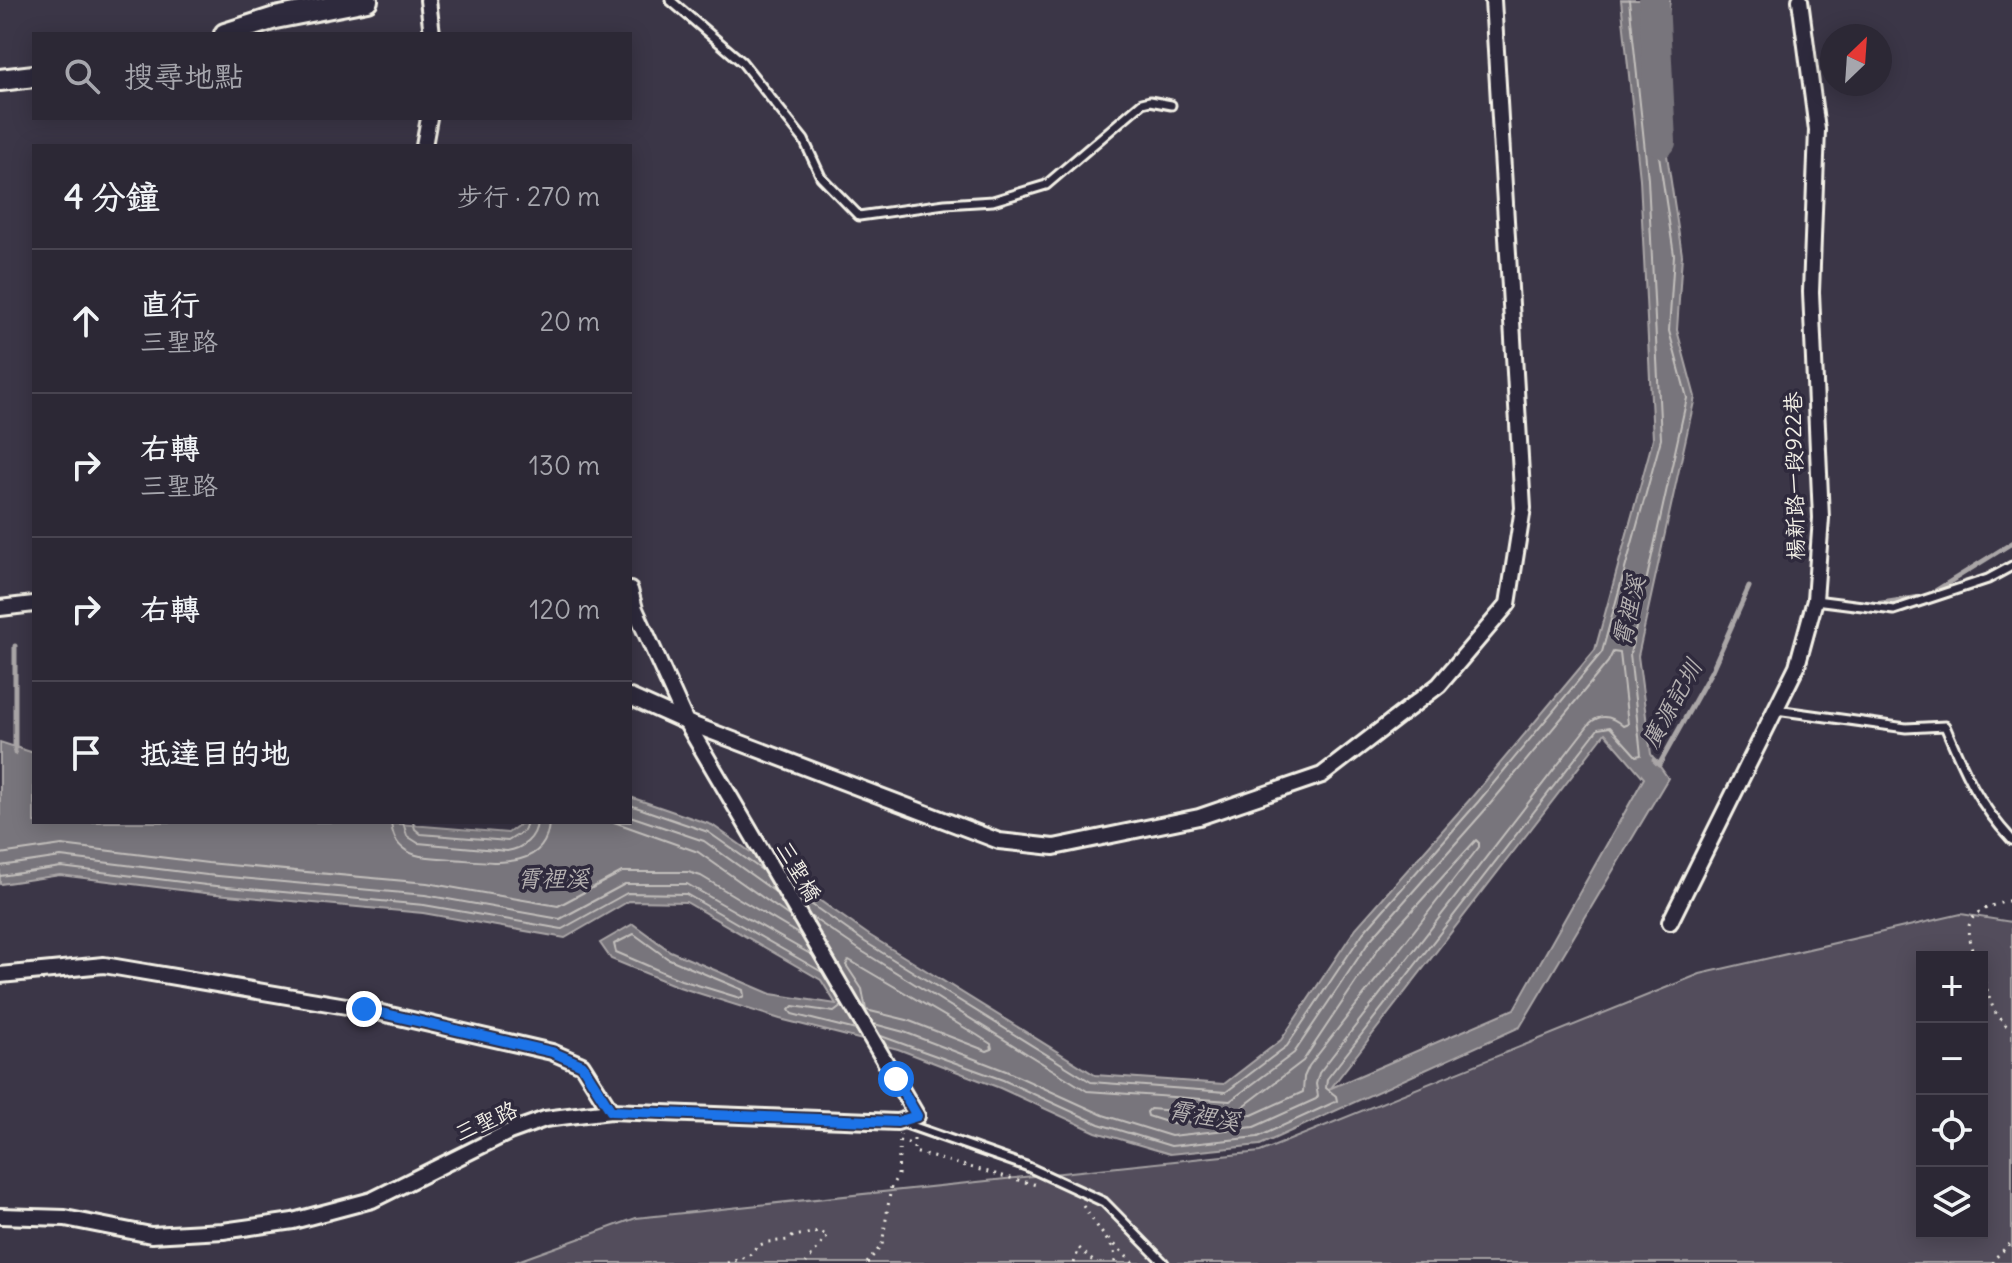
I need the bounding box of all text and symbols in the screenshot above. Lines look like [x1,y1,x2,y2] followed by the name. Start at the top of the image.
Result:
[1820,24,1892,96] north arrow
[32,32,632,120] search box
[60,54,104,98] icon: search
[124,57,244,95] text: 搜尋地點
[64,175,160,218] text: 4 分鐘
[457,180,600,213] text: 步行 · 270 m
[140,285,200,323] text: 直行
[64,299,108,343] icon: ahead
[540,305,600,338] text: 20 m
[140,325,218,358] text: 三聖路
[1779,391,1809,561] street label: 楊新路一段922巷
[140,429,200,467] text: 右轉
[64,443,108,487] icon: right
[529,449,600,482] text: 130 m
[140,469,218,502] text: 三聖路
[1605,571,1651,649] water label: 霄裡溪
[64,587,108,631] icon: right
[140,590,200,628] text: 右轉
[529,593,600,626] text: 120 m
[1635,652,1709,753] water label: 廣源記圳
[64,731,108,775] icon: arrive
[140,734,290,772] text: 抵達目的地
[770,835,828,907] street label: 三聖橋
[517,863,591,893] water label: 霄裡溪
[1916,951,1988,1239] map controls
[1916,951,1988,1023] button: +
[346,991,382,1027] route end
[1916,1023,1988,1095] button: −
[878,1061,914,1097] route start
[1166,1093,1244,1137] water label: 霄裡溪
[450,1095,522,1147] street label: 三聖路
[1916,1095,1988,1167] button: locate
[1916,1167,1988,1239] button: layers

